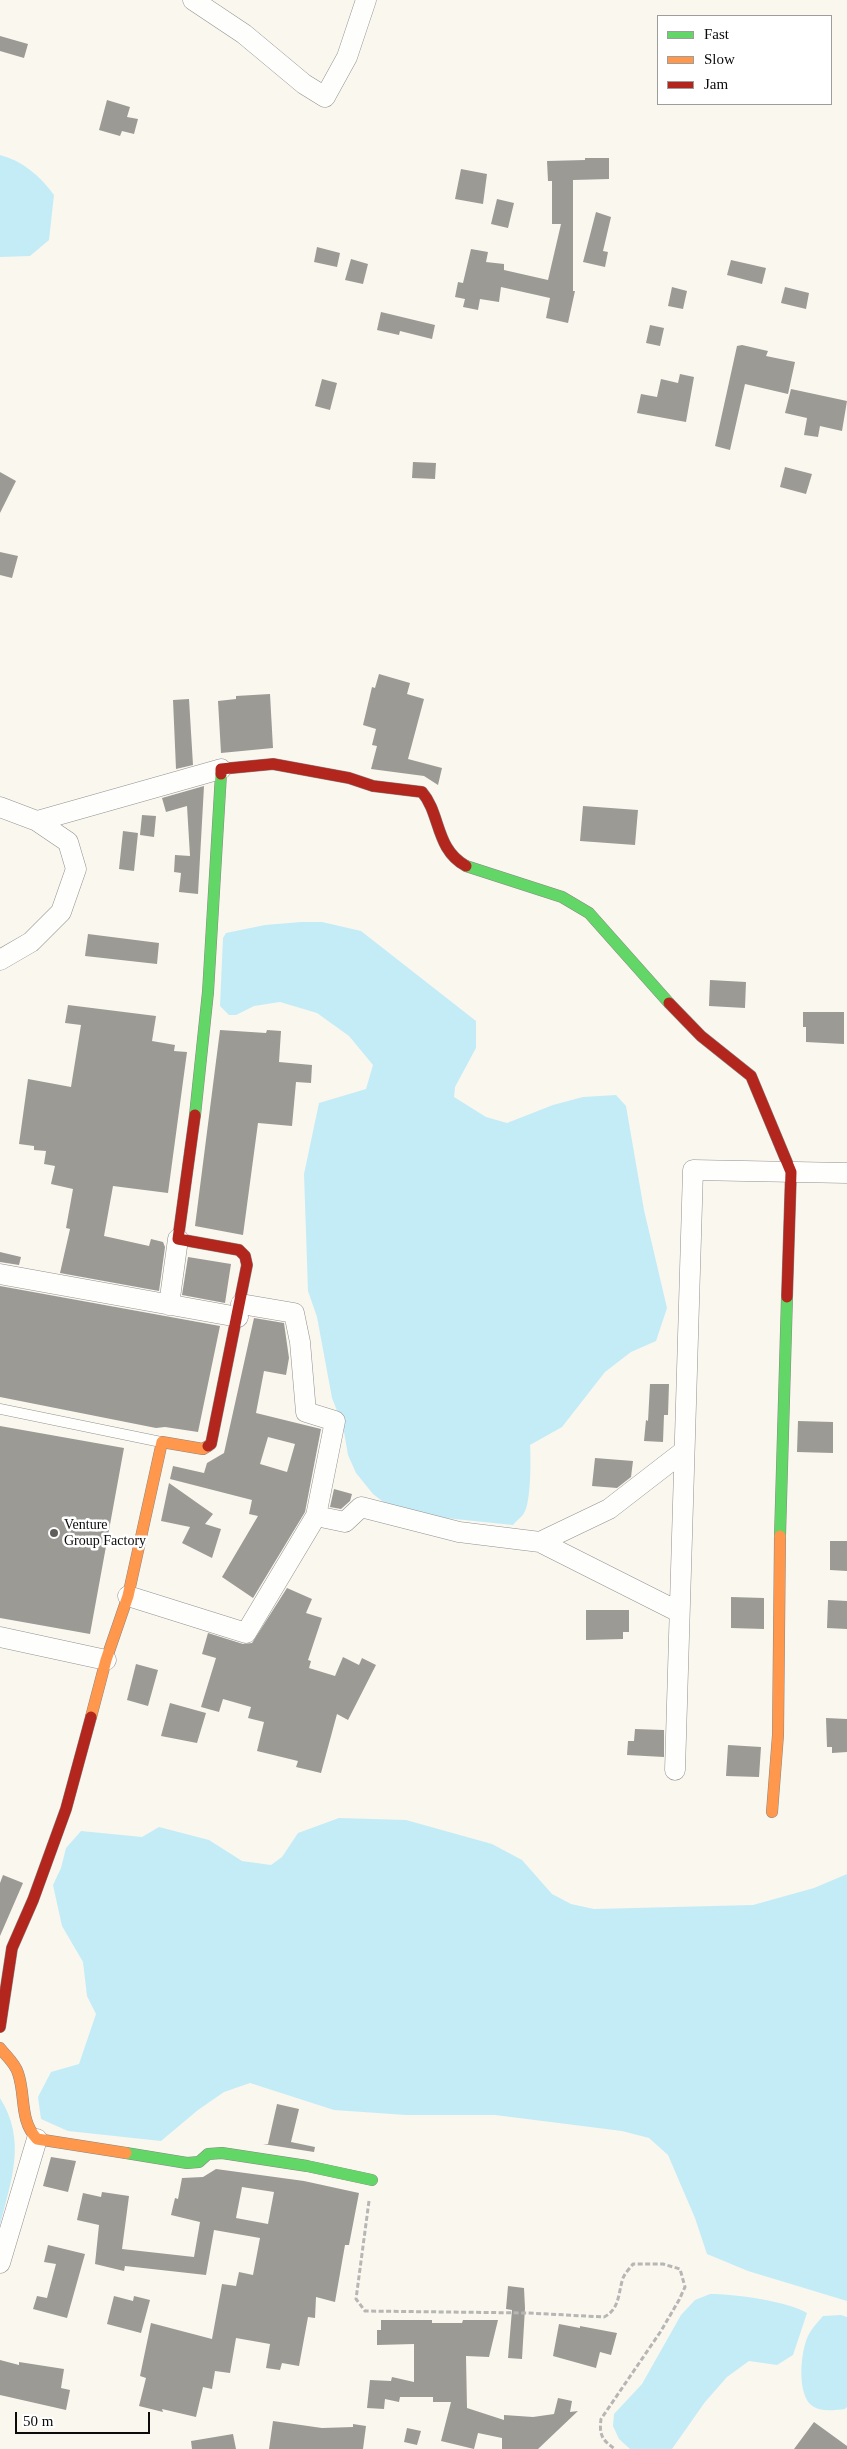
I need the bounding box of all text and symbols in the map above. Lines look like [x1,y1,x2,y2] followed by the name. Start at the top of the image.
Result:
[657,15,832,105] legend
[704,26,729,42] text: Fast
[704,51,735,67] text: Slow
[704,76,728,92] text: Jam
[64,1517,146,1550] place label: Venture Group Factory
[48,1527,60,1539] marker: Venture Group Factory
[18,2402,152,2434] scale bar
[23,2413,53,2429] text: 50 m

